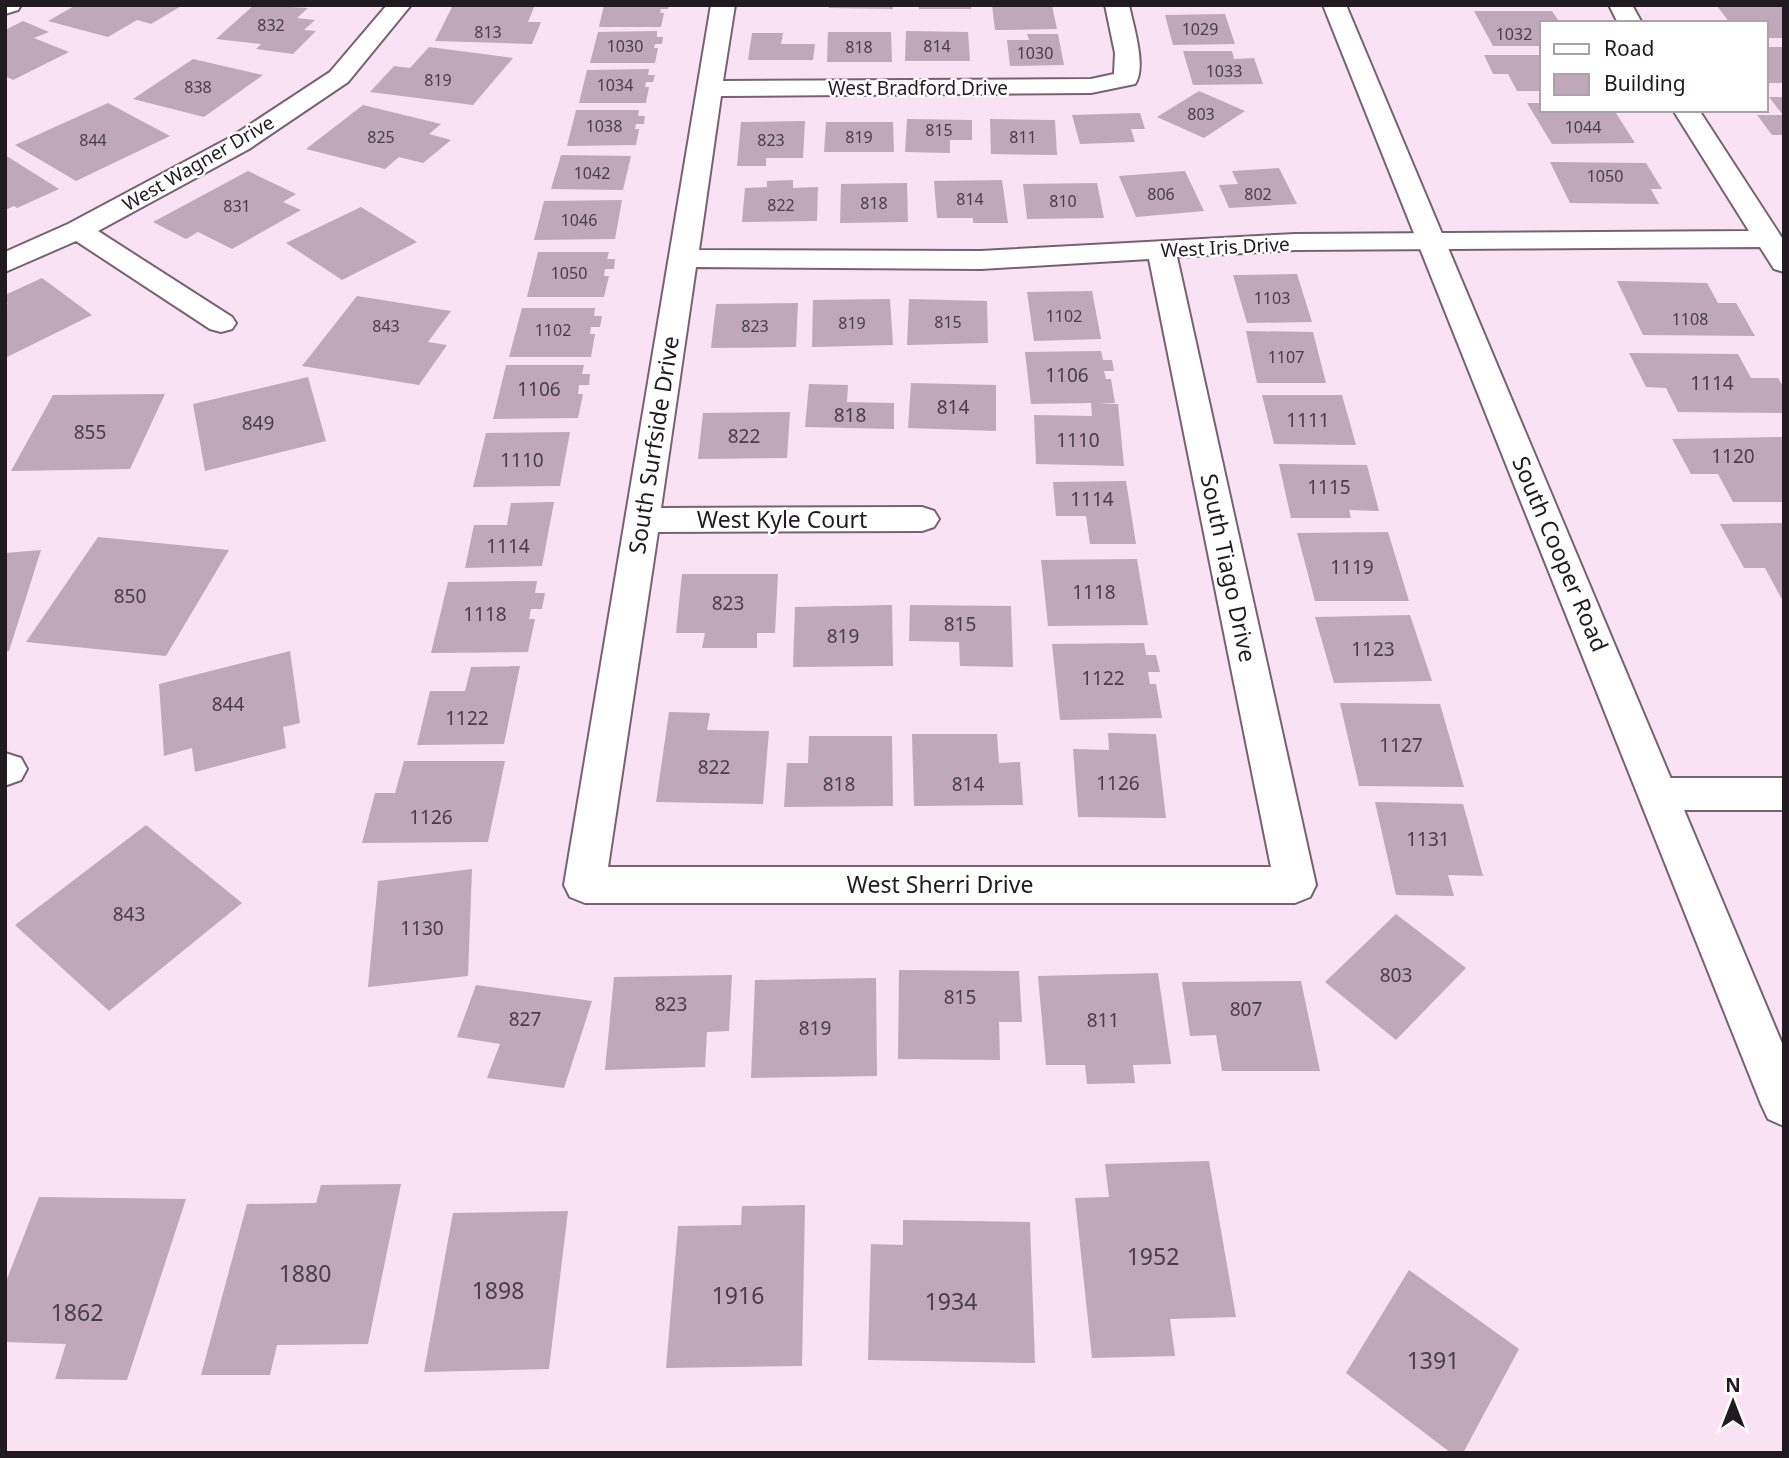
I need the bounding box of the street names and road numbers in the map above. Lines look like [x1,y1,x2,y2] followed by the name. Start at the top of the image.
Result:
[828,75,1008,101] street label: West Bradford Drive
[118,109,278,217] street label: West Wagner Drive
[1160,231,1290,263] street label: West Iris Drive
[620,333,686,556] street label: South Surfside Drive
[1505,451,1617,656] street label: South Cooper Road
[1193,471,1265,665] street label: South Tiago Drive
[697,503,867,535] street label: West Kyle Court
[847,868,1033,900] street label: West Sherri Drive

